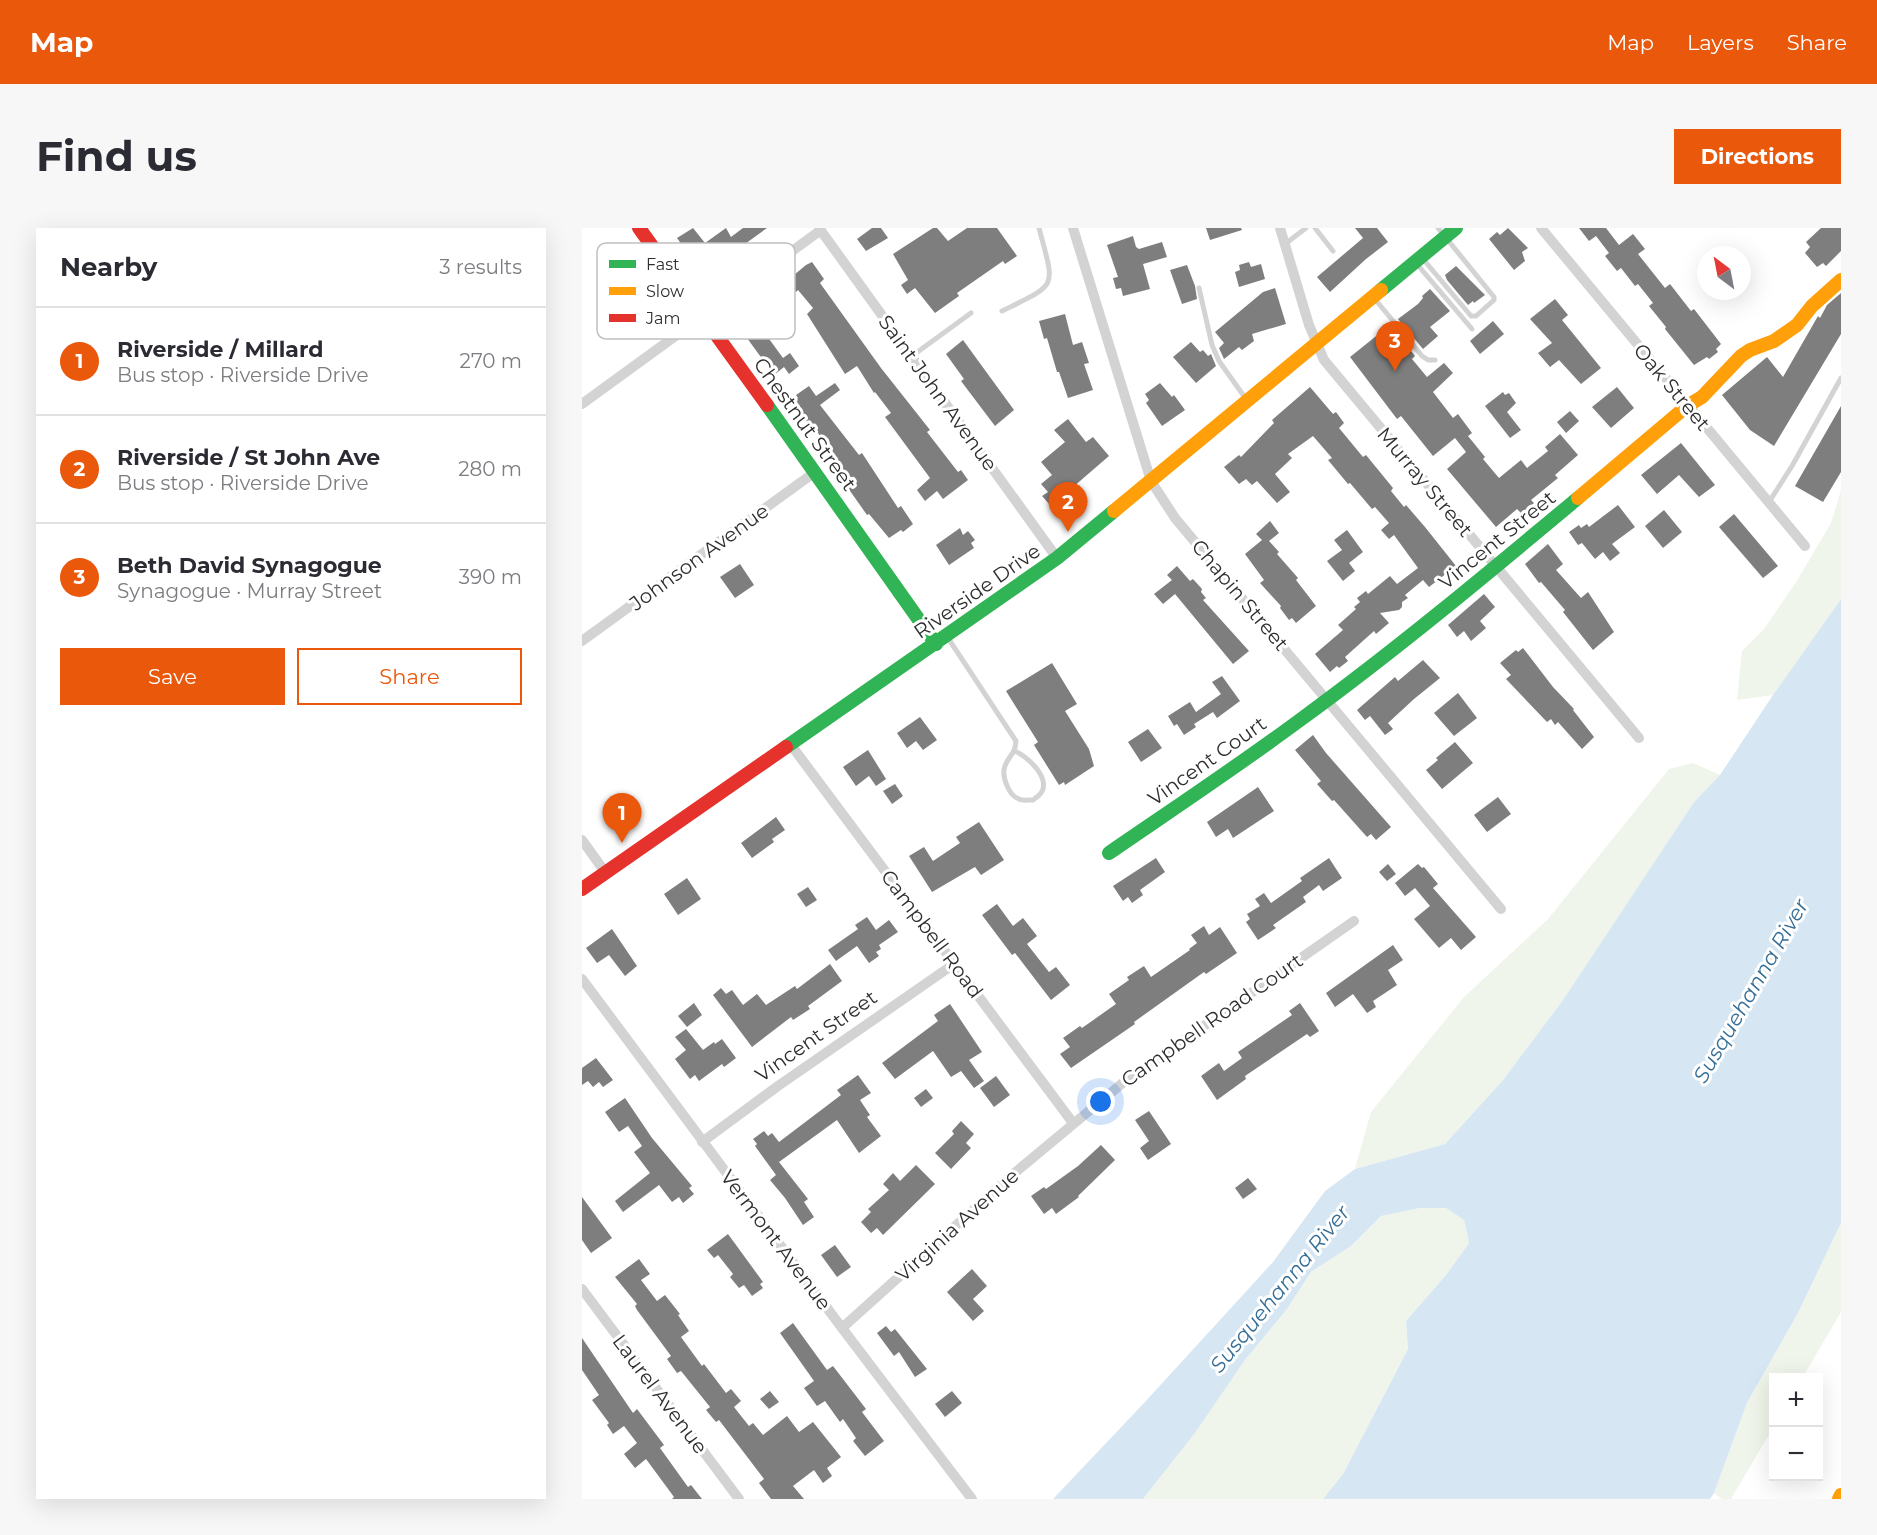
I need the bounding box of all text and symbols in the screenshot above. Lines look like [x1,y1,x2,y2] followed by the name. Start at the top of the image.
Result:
[30,25,93,59] text: Map
[1607,30,1654,55] text: Map
[1687,30,1754,55] text: Layers
[1787,30,1847,55] text: Share
[1674,129,1841,184] button: Directions
[36,130,197,182] text: Find us
[597,243,795,339] legend
[1697,246,1751,300] north arrow
[60,251,157,283] text: Nearby
[439,255,522,279] text: 3 results
[646,255,680,274] text: Fast
[646,282,684,301] text: Slow
[645,309,680,328] text: Jam
[873,310,1003,476] street label: Saint John Avenue
[1376,322,1414,371] pin: 3
[117,336,323,363] text: Riverside / Millard
[1629,339,1715,435] street label: Oak Street
[76,349,83,373] text: 1
[460,349,522,373] text: 270 m
[749,353,861,495] street label: Chestnut Street
[117,363,369,387] text: Bus stop · Riverside Drive
[1372,422,1478,542] street label: Murray Street
[117,444,380,471] text: Riverside / St John Ave
[74,457,85,481] text: 2
[458,457,522,481] text: 280 m
[117,471,369,495] text: Bus stop · Riverside Drive
[1048,482,1088,532] pin: 2
[1434,486,1560,594] street label: Vincent Street
[624,498,773,616] street label: Johnson Avenue
[1187,535,1293,655] street label: Chapin Street
[909,538,1045,644] street label: Riverside Drive
[117,552,382,579] text: Beth David Synagogue
[74,565,85,589] text: 3
[459,565,522,589] text: 390 m
[117,579,382,603] text: Synagogue · Murray Street
[60,648,285,705] button: Save
[297,648,522,705] button: Share
[1143,711,1271,811] street label: Vincent Court
[602,794,642,843] pin: 1
[876,865,988,1003] street label: Campbell Road
[1688,894,1814,1087] water label: Susquehanna River
[1117,948,1307,1092] street label: Campbell Road Court
[751,985,881,1087] street label: Vincent Street
[1086,1087,1115,1116] your location
[891,1163,1023,1287] street label: Virginia Avenue
[716,1165,836,1315] street label: Vermont Avenue
[1204,1200,1355,1377] water label: Susquehanna River
[607,1330,713,1458] street label: Laurel Avenue
[1769,1373,1823,1481] map controls
[1769,1373,1823,1427] button: +
[1769,1427,1823,1481] button: −

